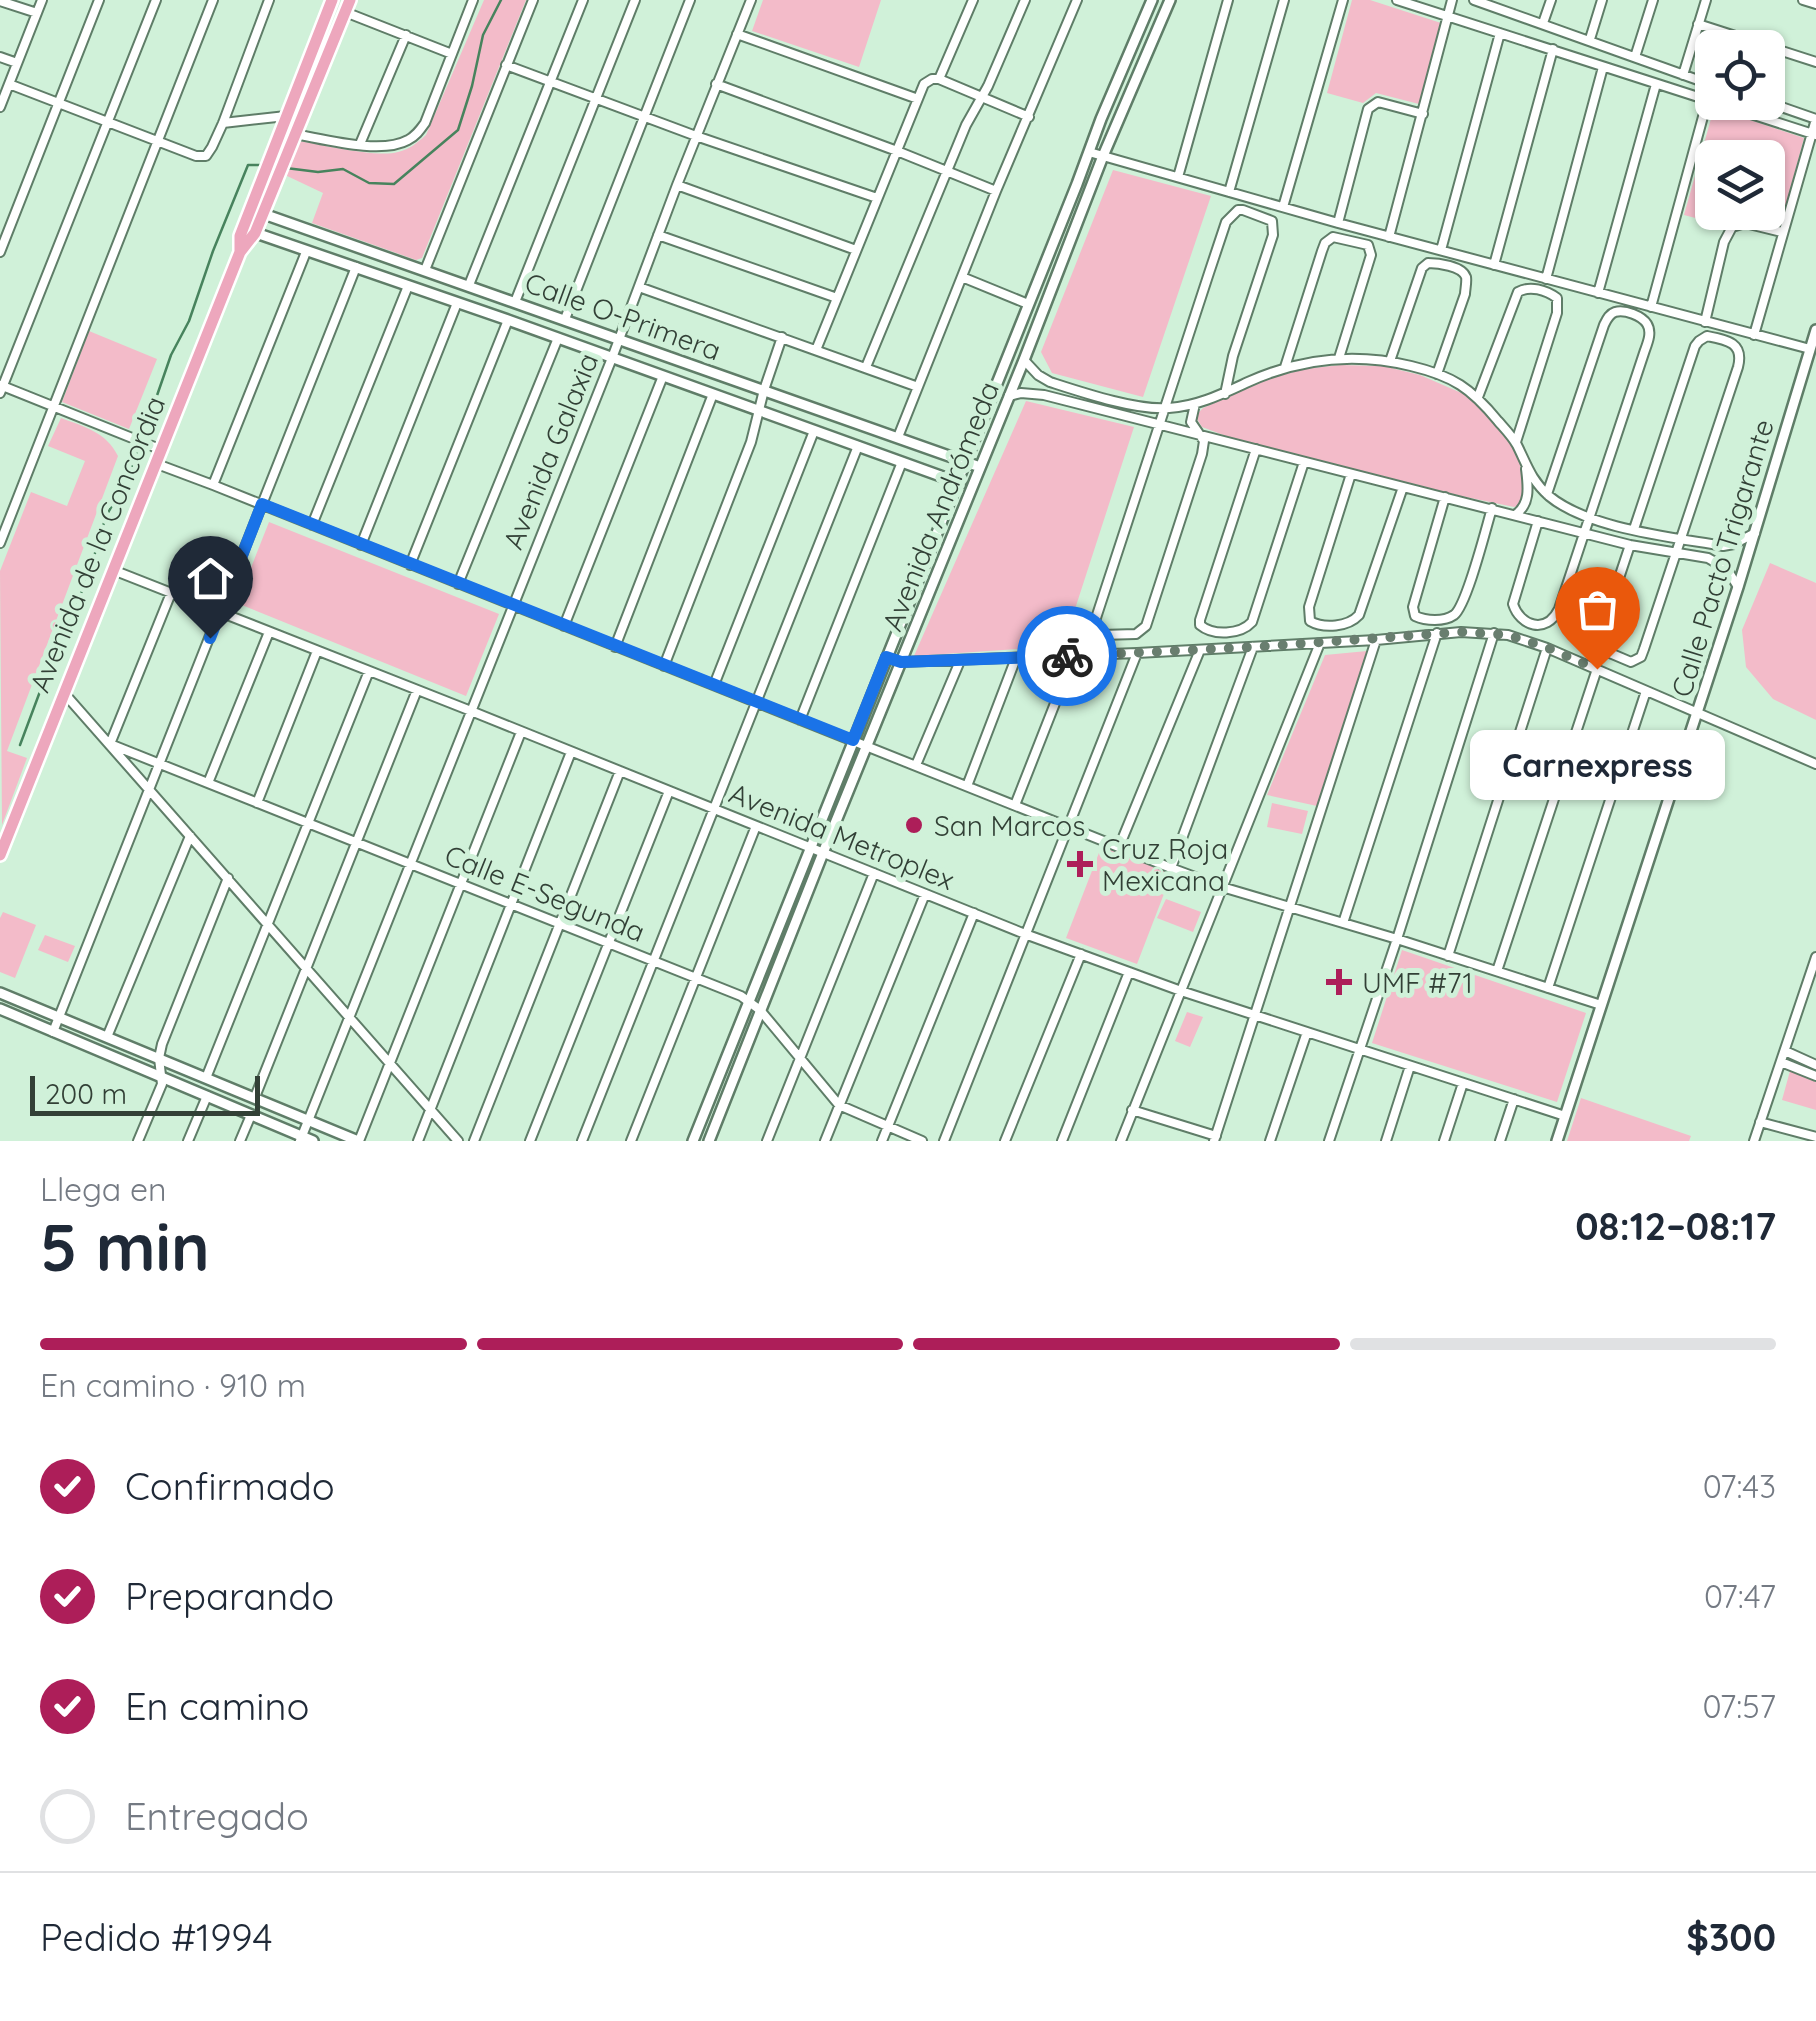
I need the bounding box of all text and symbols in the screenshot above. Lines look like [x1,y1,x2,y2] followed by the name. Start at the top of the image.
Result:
[1695,30,1785,230] map controls
[1695,30,1785,120] button: locate
[1695,140,1785,230] button: layers
[520,264,726,368] street label: Calle O-Primera
[495,348,605,554] street label: Avenida Galaxia
[874,376,1006,636] street label: Avenida Andrómeda
[22,391,172,697] street label: Avenida de la Concordia
[1663,415,1781,701] street label: Calle Pacto Trigarante
[168,536,253,639] pin
[183,551,238,606] icon: home
[1555,567,1640,670] pin
[1570,582,1625,637] icon: bag
[1017,606,1117,706] courier
[1040,629,1095,684] icon: bike
[1470,729,1724,799] callout: Carnexpress
[1502,745,1693,785] text: Carnexpress
[724,775,960,897] street label: Avenida Metroplex
[934,808,1085,843] place label: San Marcos
[903,814,925,836] marker: San Marcos
[1102,831,1228,898] place label: Cruz Roja Mexicana
[440,837,650,949] street label: Calle E-Segunda
[1067,851,1093,877] marker: Cruz Roja Mexicana
[1362,965,1473,1000] place label: UMF #71
[1326,969,1352,995] marker: UMF #71
[30,1071,260,1116] scale bar
[45,1076,127,1111] text: 200 m
[40,1169,167,1209] text: Llega en
[1575,1202,1776,1250] text: 08:12–08:17
[40,1206,210,1287] text: 5 min
[40,1365,306,1405] text: En camino · 910 m
[40,1459,95,1514] icon: check
[125,1462,335,1510] text: Confirmado
[1703,1466,1776,1506] text: 07:43
[40,1569,95,1624] icon: check
[125,1572,334,1620] text: Preparando
[1704,1576,1776,1616] text: 07:47
[40,1679,95,1734] icon: check
[125,1682,309,1730] text: En camino
[1702,1686,1776,1726] text: 07:57
[125,1792,309,1840] text: Entregado
[40,1913,273,1961] text: Pedido #1994
[1686,1913,1776,1961] text: $300

